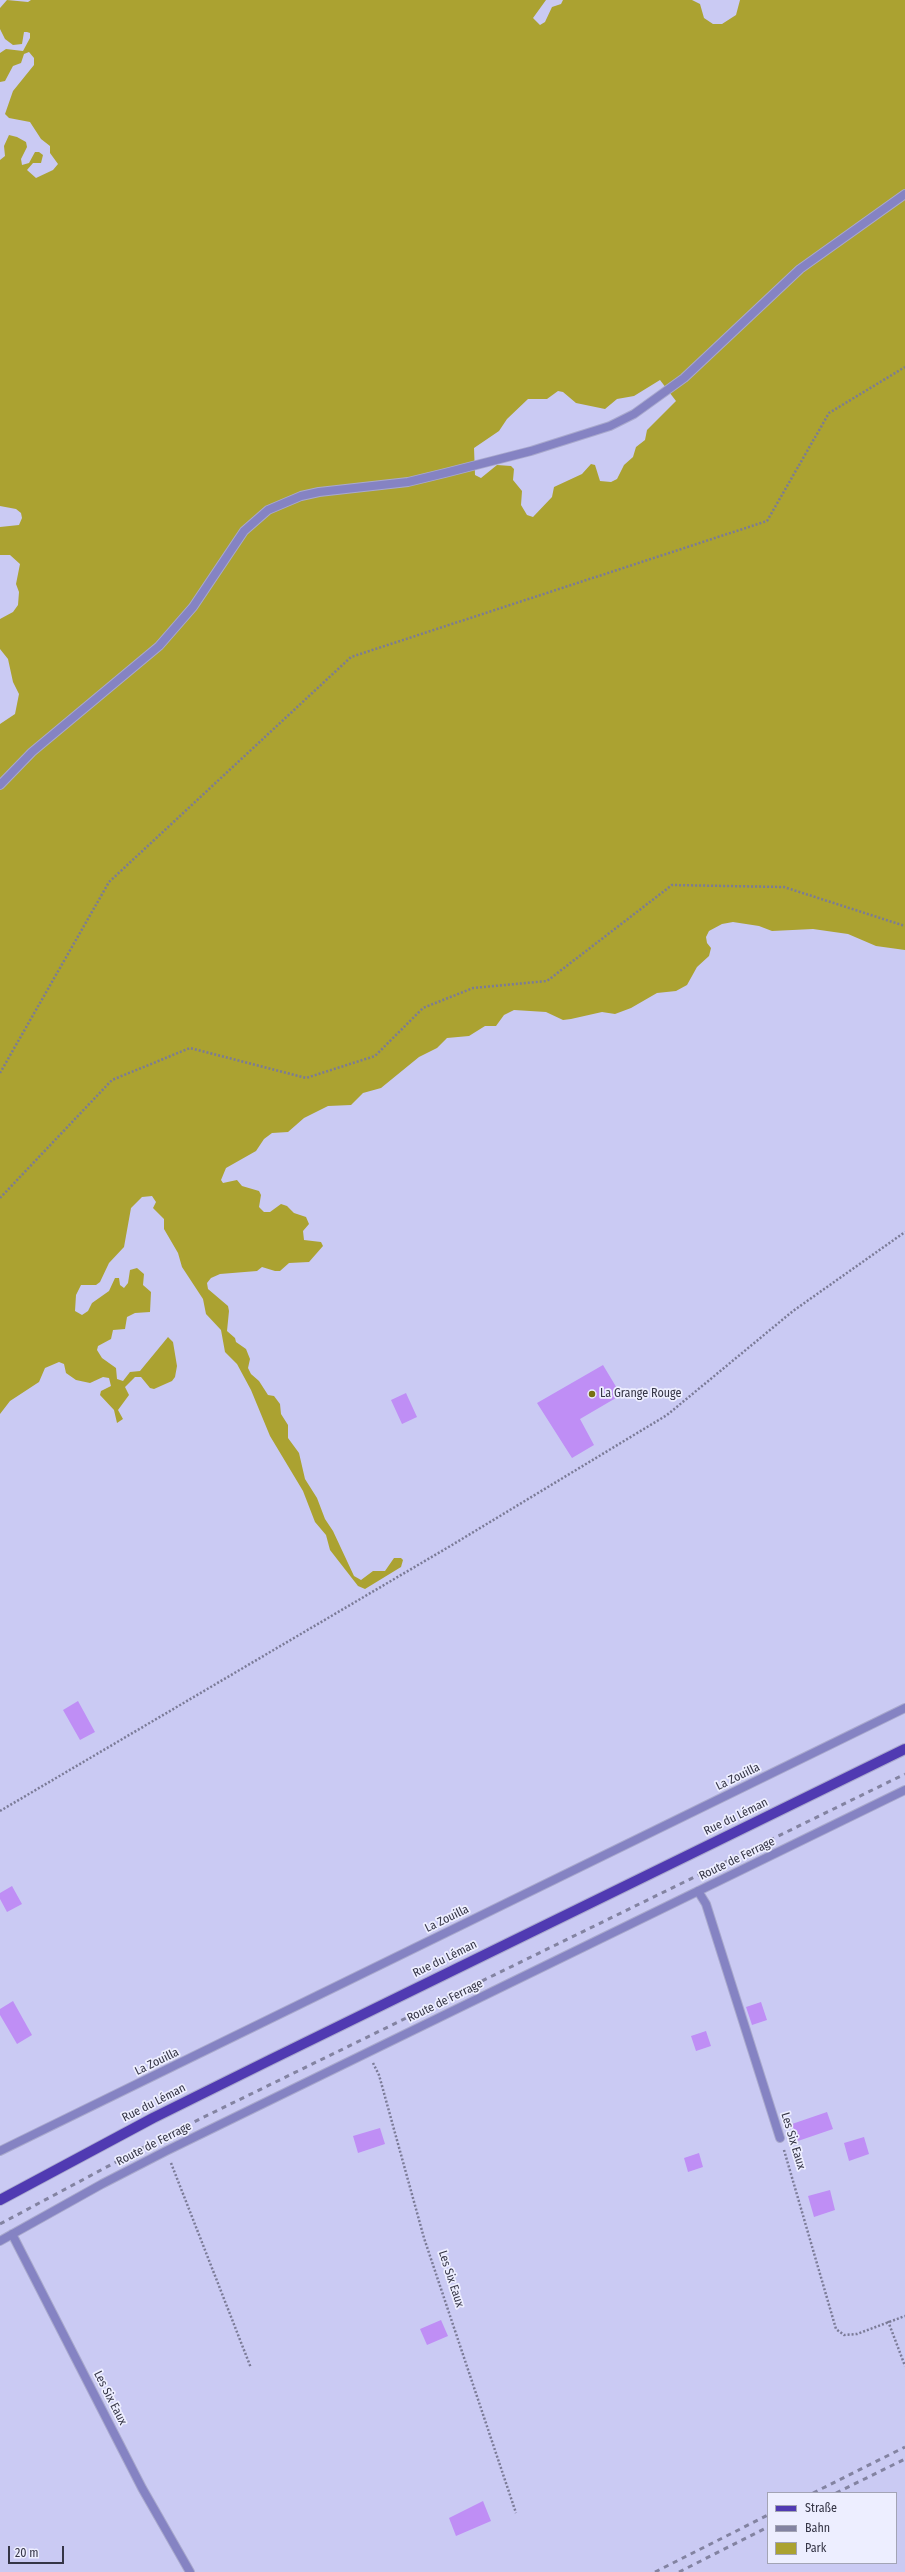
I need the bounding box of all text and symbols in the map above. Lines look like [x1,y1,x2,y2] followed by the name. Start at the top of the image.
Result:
[600,1387,681,1401] place label: La Grange Rouge
[587,1389,597,1399] marker: La Grange Rouge
[714,1760,762,1794] street label: La Zouilla
[702,1795,770,1839] street label: Rue du Léman
[697,1834,777,1884] street label: Route de Ferrage
[423,1902,471,1936] street label: La Zouilla
[411,1937,479,1981] street label: Rue du Léman
[405,1976,485,2026] street label: Route de Ferrage
[133,2045,181,2079] street label: La Zouilla
[120,2081,188,2125] street label: Rue du Léman
[778,2111,808,2171] street label: Les Six Eaux
[114,2119,194,2169] street label: Route de Ferrage
[435,2249,467,2309] street label: Les Six Eaux
[90,2369,130,2427] street label: Les Six Eaux
[767,2492,897,2564] legend
[805,2501,837,2515] text: Straße
[805,2521,830,2535] text: Bahn
[10,2538,66,2564] scale bar
[805,2541,826,2555] text: Park
[15,2546,39,2560] text: 20 m

